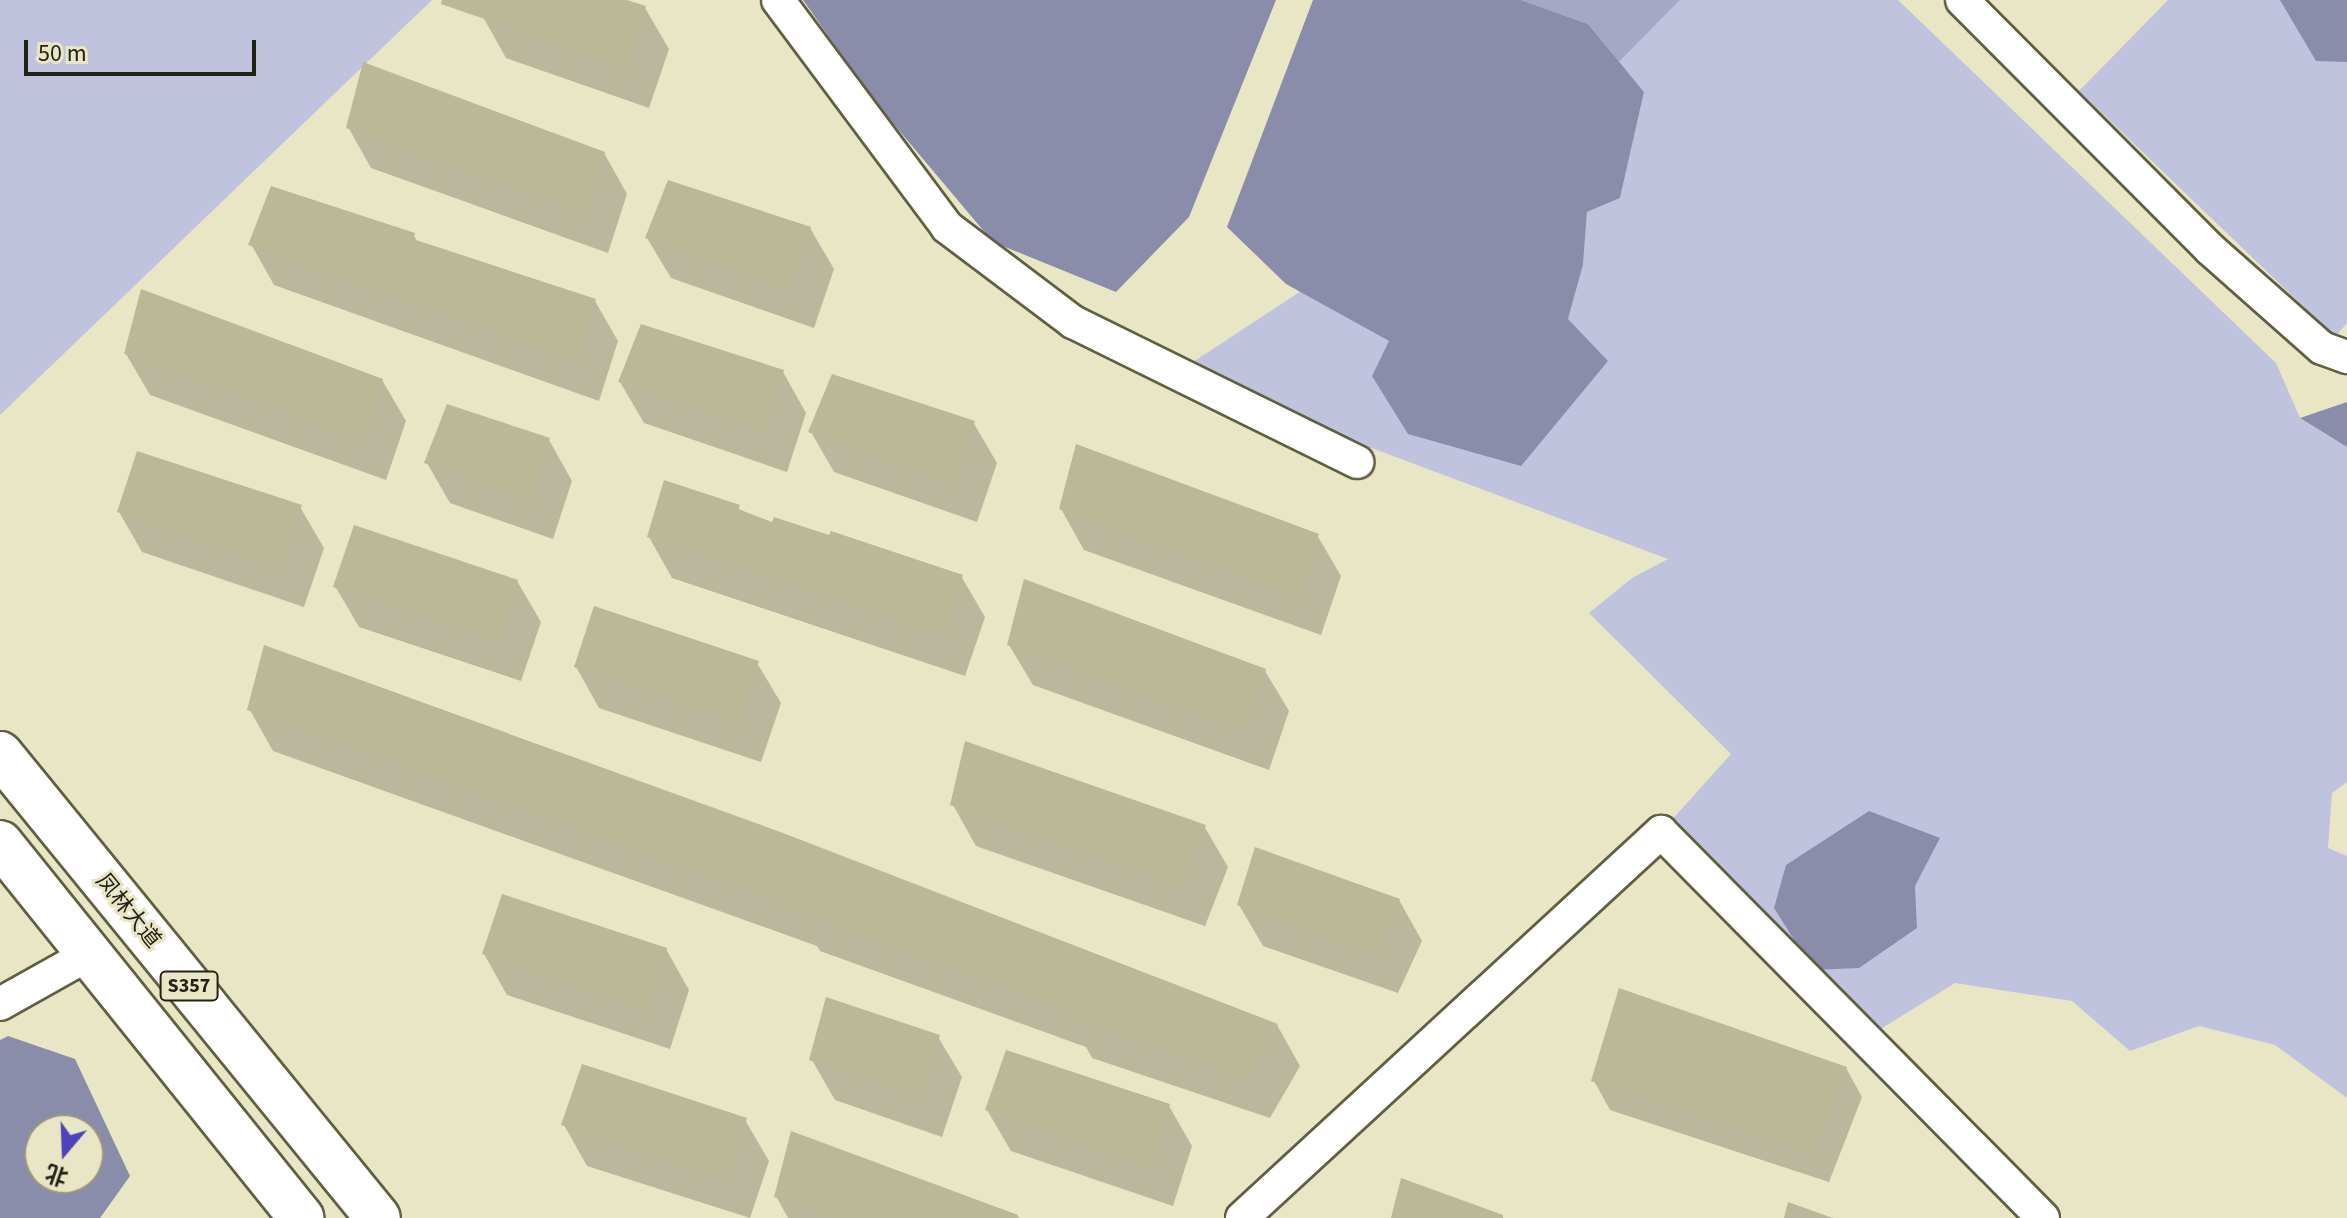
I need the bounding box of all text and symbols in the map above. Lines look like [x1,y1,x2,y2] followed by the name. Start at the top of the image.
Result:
[28,24,260,74] scale bar
[38,36,87,71] text: 50 m
[90,868,166,954] street label: 凤林大道
[159,970,219,1002] road number: S357
[24,1114,104,1194] north arrow
[41,1156,72,1194] text: 北

